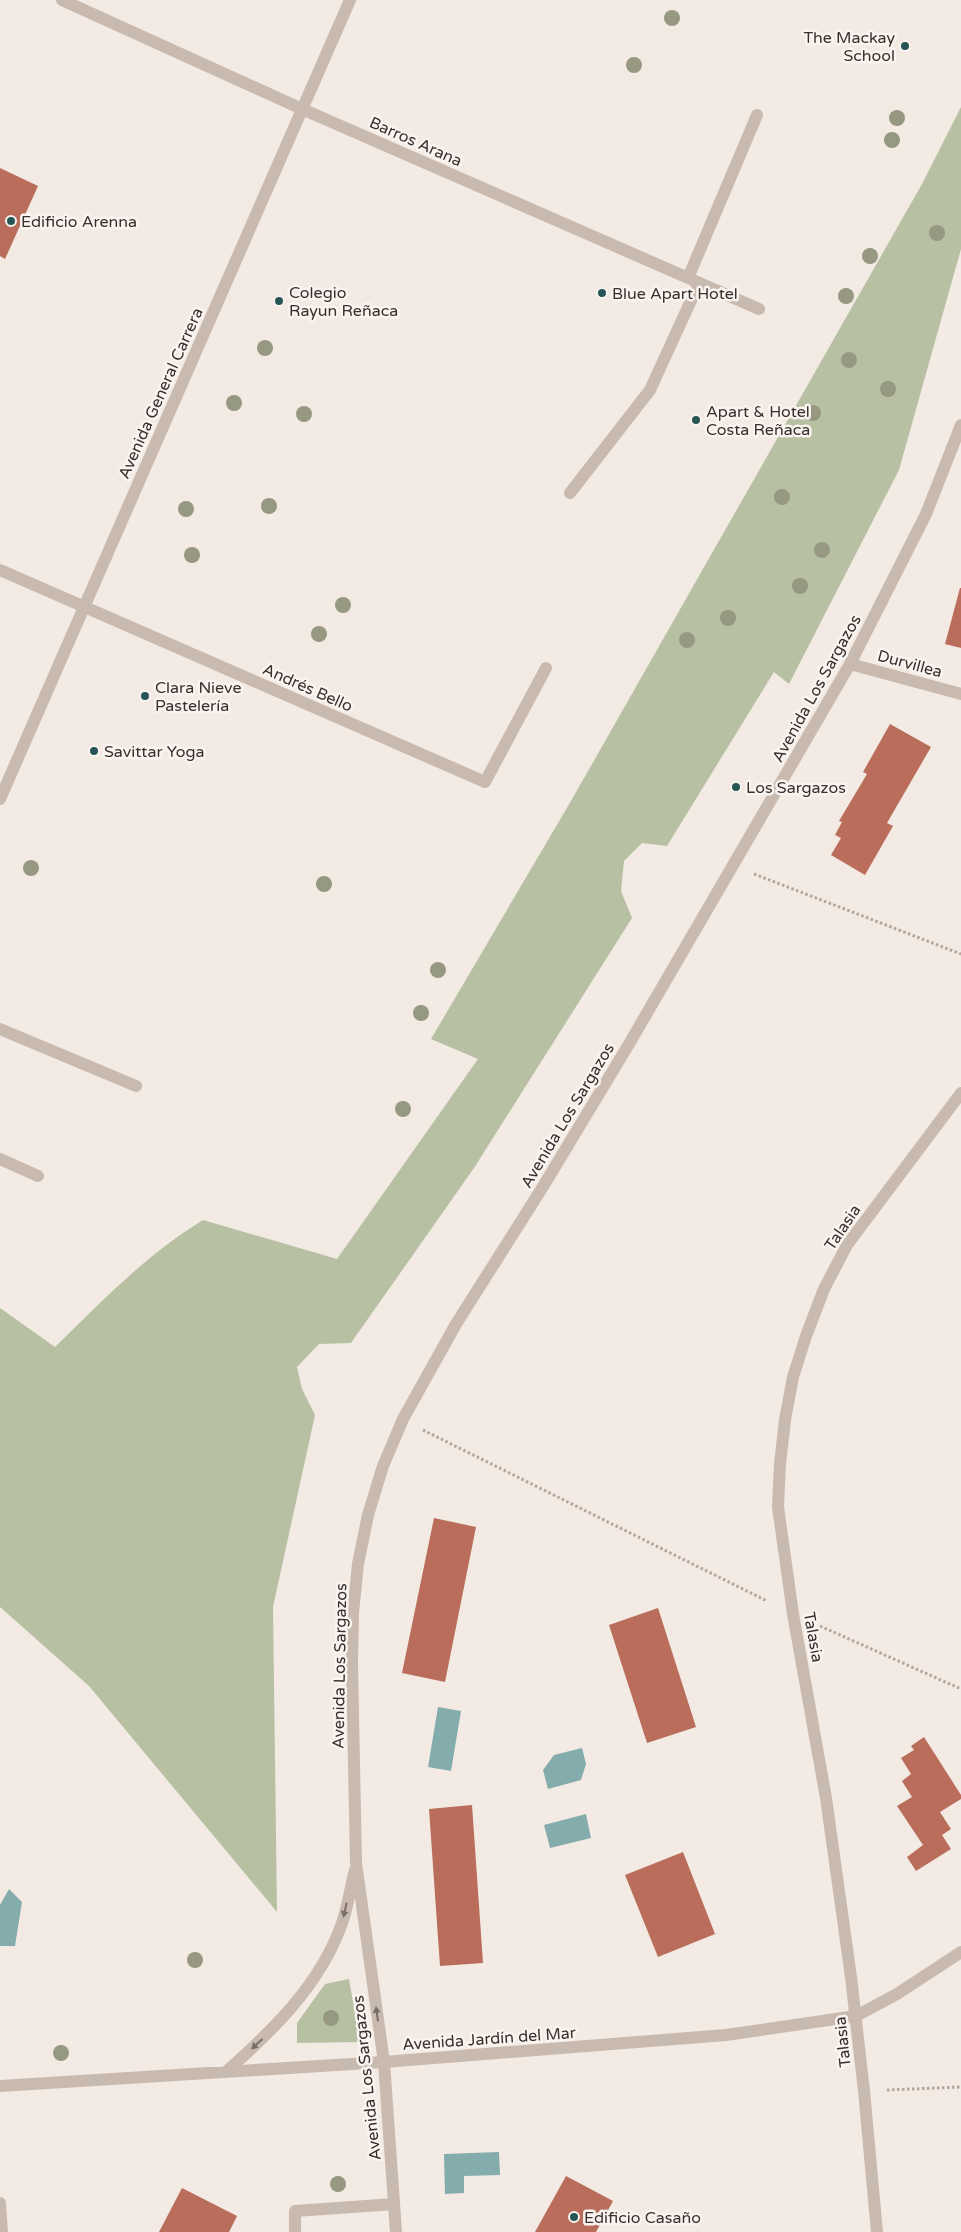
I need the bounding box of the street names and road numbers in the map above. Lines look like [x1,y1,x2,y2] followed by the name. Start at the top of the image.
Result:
[366,113,465,171] street label: Barros Arana
[114,305,208,482] street label: Avenida General Carrera
[768,611,866,766] street label: Avenida Los Sargazos
[875,646,944,682] street label: Durvillea
[260,659,356,717] street label: Andrés Bello
[517,1039,619,1192] street label: Avenida Los Sargazos
[820,1201,865,1254] street label: Talasia
[329,1583,351,1749] street label: Avenida Los Sargazos
[799,1610,827,1664] street label: Talasia
[348,1994,386,2161] street label: Avenida Los Sargazos
[830,2015,856,2068] street label: Talasia
[402,2023,577,2055] street label: Avenida Jardín del Mar

